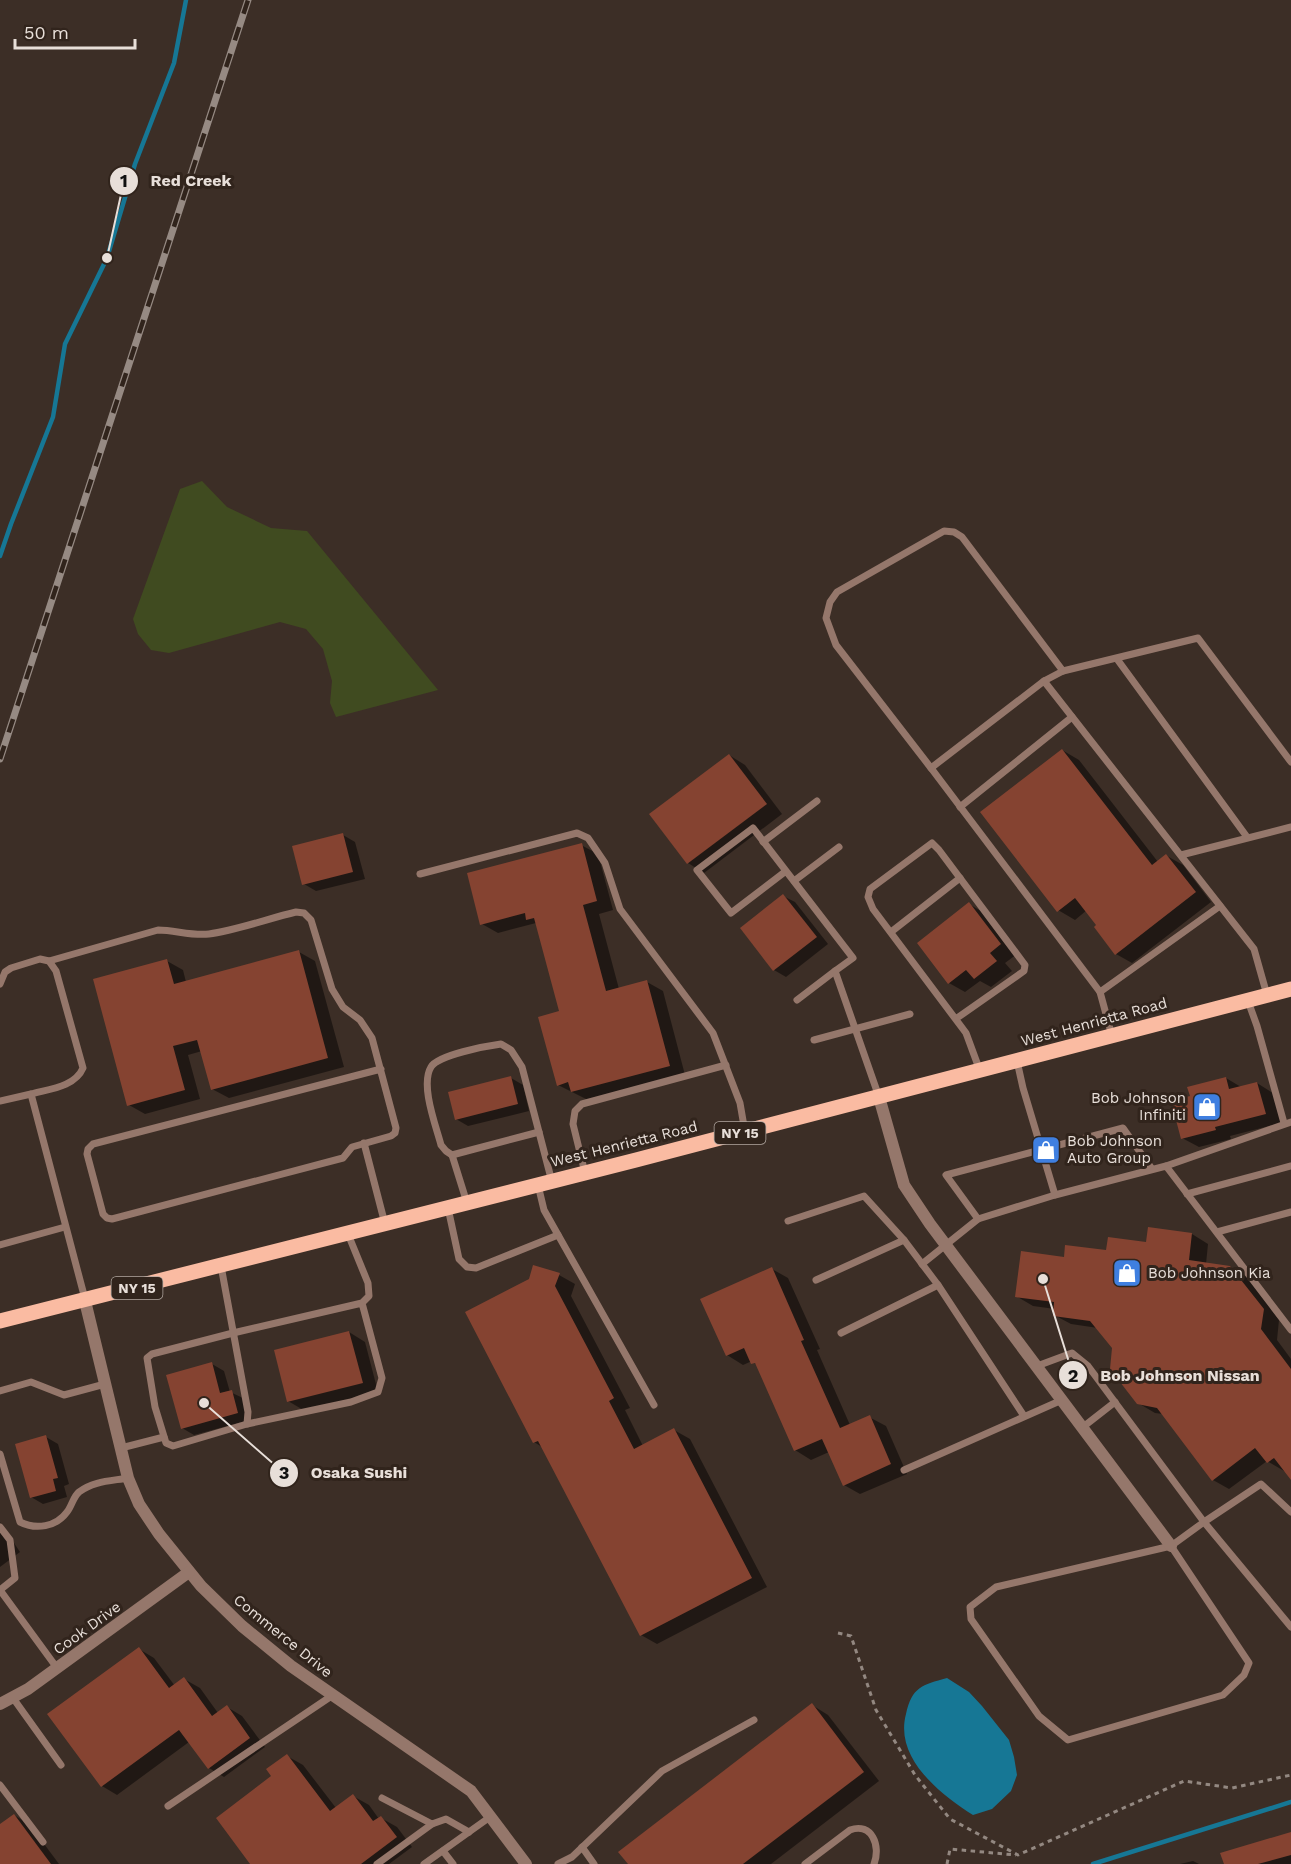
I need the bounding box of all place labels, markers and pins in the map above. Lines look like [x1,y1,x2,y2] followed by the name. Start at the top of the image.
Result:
[109,164,244,198] callout: Red Creek
[1091,1089,1186,1124] place label: Bob Johnson Infiniti
[1191,1091,1223,1123] shop icon: Bob Johnson Infiniti
[1067,1132,1162,1167] place label: Bob Johnson Auto Group
[1030,1134,1062,1166] shop icon: Bob Johnson Auto Group
[1111,1257,1143,1289] shop icon: Bob Johnson Kia
[1148,1264,1271,1282] place label: Bob Johnson Kia
[1058,1358,1272,1392] callout: Bob Johnson Nissan
[269,1456,419,1490] callout: Osaka Sushi

